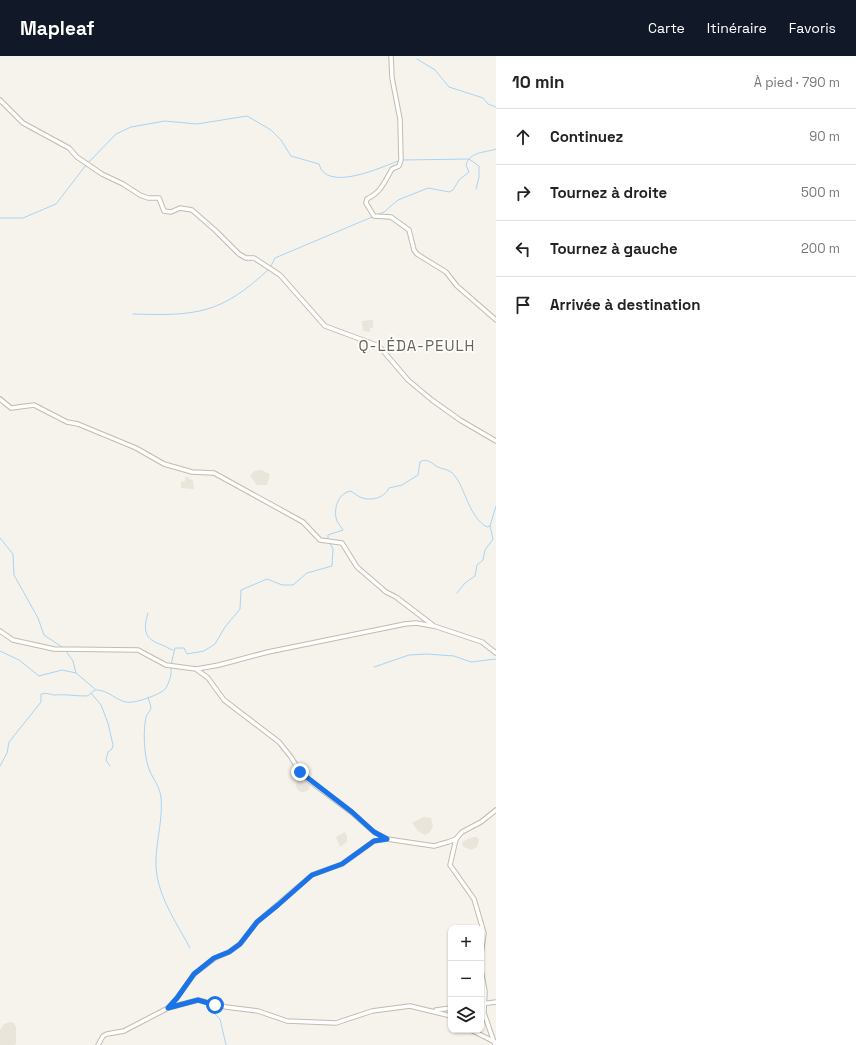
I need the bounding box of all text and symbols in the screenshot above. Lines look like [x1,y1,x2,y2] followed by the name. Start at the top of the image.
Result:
[20,16,94,41] text: Mapleaf
[648,19,685,37] text: Carte
[707,19,767,37] text: Itinéraire
[789,19,836,37] text: Favoris
[512,71,565,93] text: 10 min
[754,74,840,91] text: À pied · 790 m
[512,126,534,148] icon: ahead
[550,127,623,146] text: Continuez
[809,128,840,145] text: 90 m
[512,182,534,204] icon: right
[550,183,667,202] text: Tournez à droite
[801,184,840,201] text: 500 m
[512,238,534,260] icon: left
[550,239,678,258] text: Tournez à gauche
[801,240,840,257] text: 200 m
[512,294,534,316] icon: arrive
[550,295,700,314] text: Arrivée à destination
[359,336,475,355] district label: Q-LÉDA-PEULH
[291,763,309,781] route end
[448,925,484,1033] map controls
[448,925,484,961] button: +
[448,961,484,997] button: −
[206,996,224,1014] route start
[448,997,484,1033] button: layers

